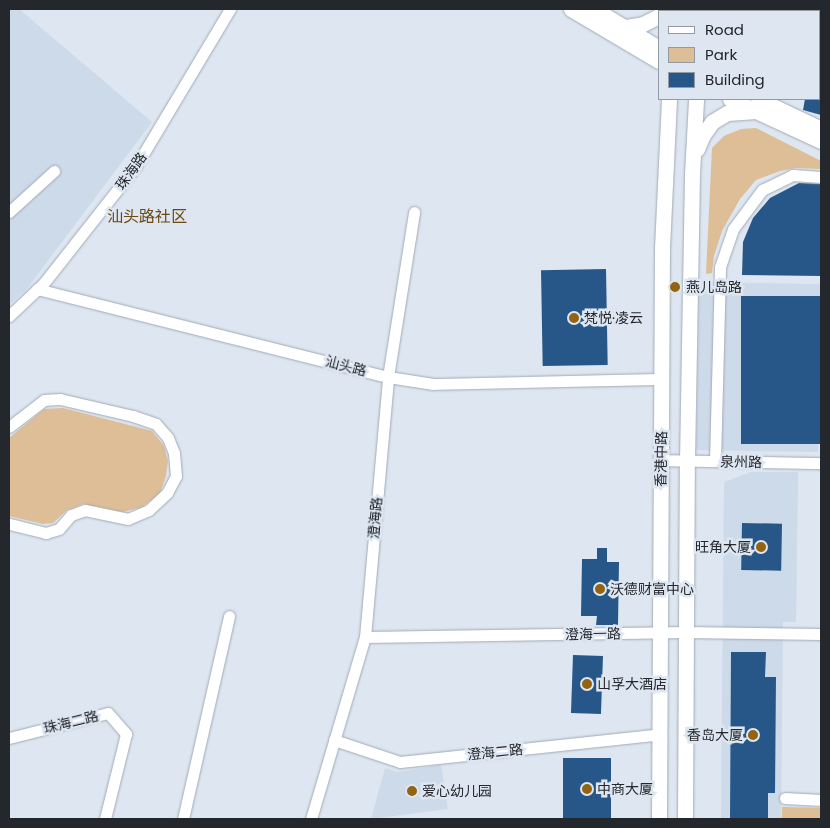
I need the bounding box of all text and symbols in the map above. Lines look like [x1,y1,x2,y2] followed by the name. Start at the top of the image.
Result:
[658,10,820,100] legend
[705,19,744,40] text: Road
[705,44,737,65] text: Park
[705,69,765,90] text: Building
[112,149,150,193] street label: 珠海路
[107,207,187,227] district label: 汕头路社区
[686,279,742,295] place label: 燕儿岛路
[668,280,682,294] marker: 燕儿岛路
[584,310,643,326] place label: 梵悦·凌云
[568,312,580,324] marker: 梵悦·凌云
[324,353,368,379] street label: 汕头路
[652,431,670,487] street label: 香港中路
[720,453,762,471] street label: 泉州路
[365,496,385,540] street label: 澄海路
[695,539,751,555] place label: 旺角大厦
[755,541,767,553] marker: 旺角大厦
[610,581,694,597] place label: 沃德财富中心
[594,583,606,595] marker: 沃德财富中心
[565,625,621,643] street label: 澄海一路
[597,676,667,692] place label: 山孚大酒店
[581,678,593,690] marker: 山孚大酒店
[42,707,100,737] street label: 珠海二路
[687,727,743,743] place label: 香岛大厦
[747,729,759,741] marker: 香岛大厦
[466,741,524,763] street label: 澄海二路
[597,781,653,797] place label: 中商大厦
[422,783,492,799] place label: 爱心幼儿园
[581,783,593,795] marker: 中商大厦
[406,785,418,797] marker: 爱心幼儿园

